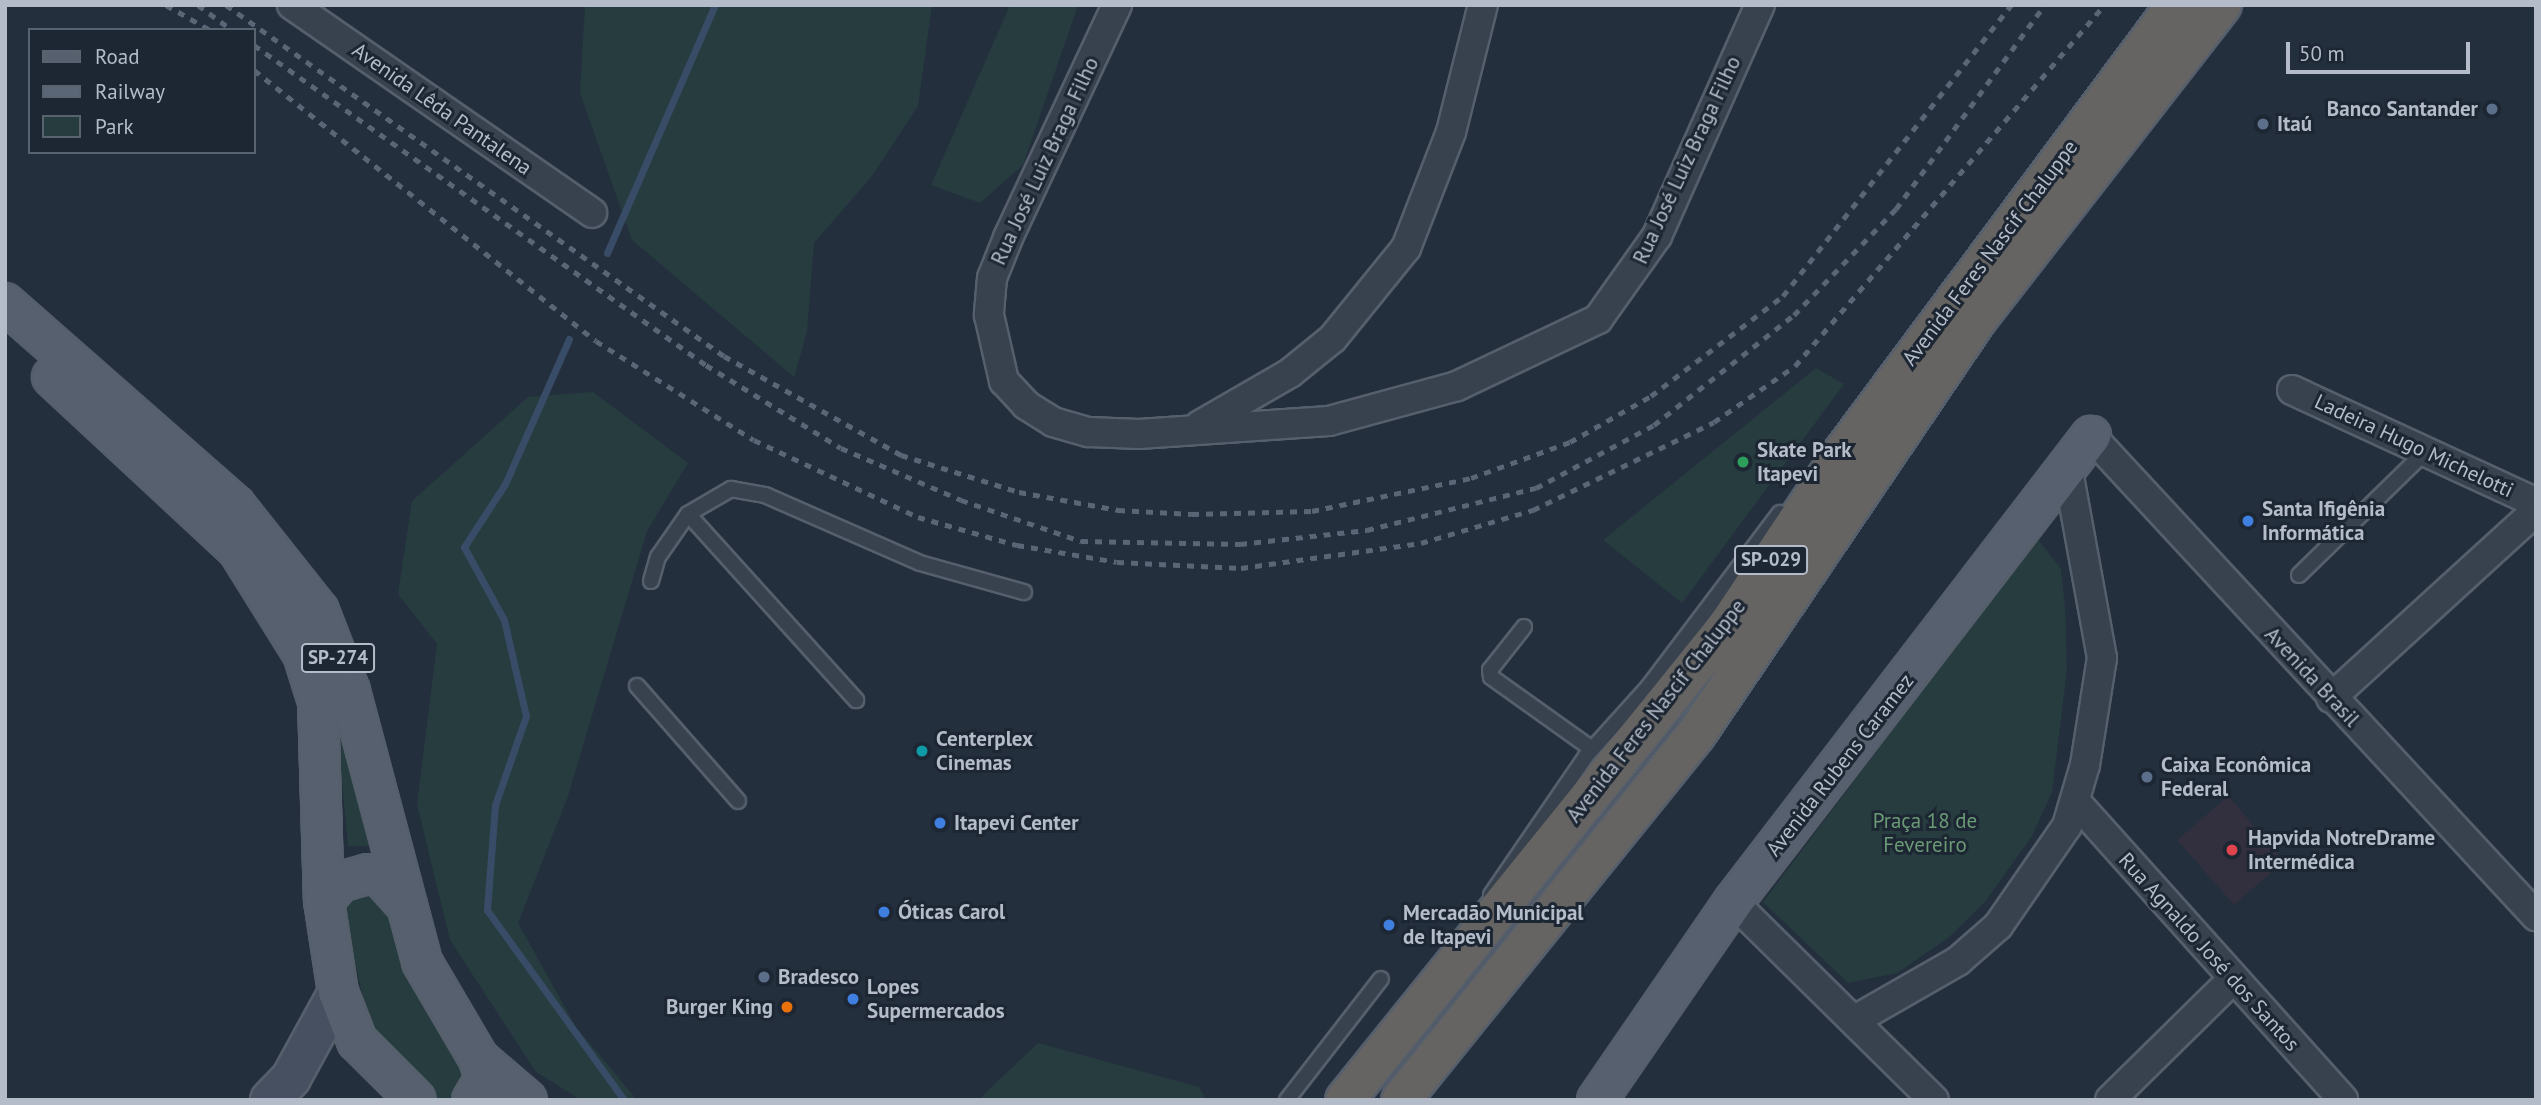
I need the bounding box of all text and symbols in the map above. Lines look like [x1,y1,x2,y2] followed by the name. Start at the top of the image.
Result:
[28,28,256,154] legend
[2289,28,2473,72] scale bar
[347,38,537,180] street label: Avenida Lêda Pantalena
[2299,40,2345,67] text: 50 m
[95,43,139,70] text: Road
[1628,52,1746,268] street label: Rua José Luiz Braga Filho
[986,53,1104,269] street label: Rua José Luiz Braga Filho
[95,78,165,105] text: Railway
[2327,96,2478,122] place label: Banco Santander
[2484,101,2500,117] marker: Banco Santander
[2277,111,2312,137] place label: Itaú
[95,113,134,140] text: Park
[2255,116,2271,132] marker: Itaú
[1897,135,2083,371] street label: Avenida Feres Nascif Chaluppe
[2311,389,2517,503] street label: Ladeira Hugo Michelotti
[1757,437,1852,487] place label: Skate Park Itapevi
[1735,454,1751,470] marker: Skate Park Itapevi
[2262,496,2385,546] place label: Santa Ifigênia Informática
[2240,513,2256,529] marker: Santa Ifigênia Informática
[1732,544,1810,576] road number: SP-029
[1561,595,1751,827] street label: Avenida Feres Nascif Chaluppe
[2259,622,2365,732] street label: Avenida Brasil
[300,642,376,674] road number: SP-274
[1761,669,1919,861] street label: Avenida Rubens Caramez
[936,726,1033,776] place label: Centerplex Cinemas
[914,743,930,759] marker: Centerplex Cinemas
[2161,752,2311,802] place label: Caixa Econômica Federal
[2139,769,2155,785] marker: Caixa Econômica Federal
[1873,808,1977,858] park label: Praça 18 de Fevereiro
[954,810,1079,836] place label: Itapevi Center
[932,815,948,831] marker: Itapevi Center
[2248,825,2435,875] place label: Hapvida NotreDrame Intermédica
[2222,840,2242,860] marker: Hapvida NotreDrame Intermédica
[2113,847,2305,1057] street label: Rua Agnaldo José dos Santos
[898,899,1005,925] place label: Óticas Carol
[1403,900,1584,950] place label: Mercadão Municipal de Itapevi
[876,904,892,920] marker: Óticas Carol
[1381,917,1397,933] marker: Mercadão Municipal de Itapevi
[778,964,859,990] place label: Bradesco
[756,969,772,985] marker: Bradesco
[867,974,1005,1024] place label: Lopes Supermercados
[845,991,861,1007] marker: Lopes Supermercados
[666,994,773,1020] place label: Burger King
[779,999,795,1015] marker: Burger King

